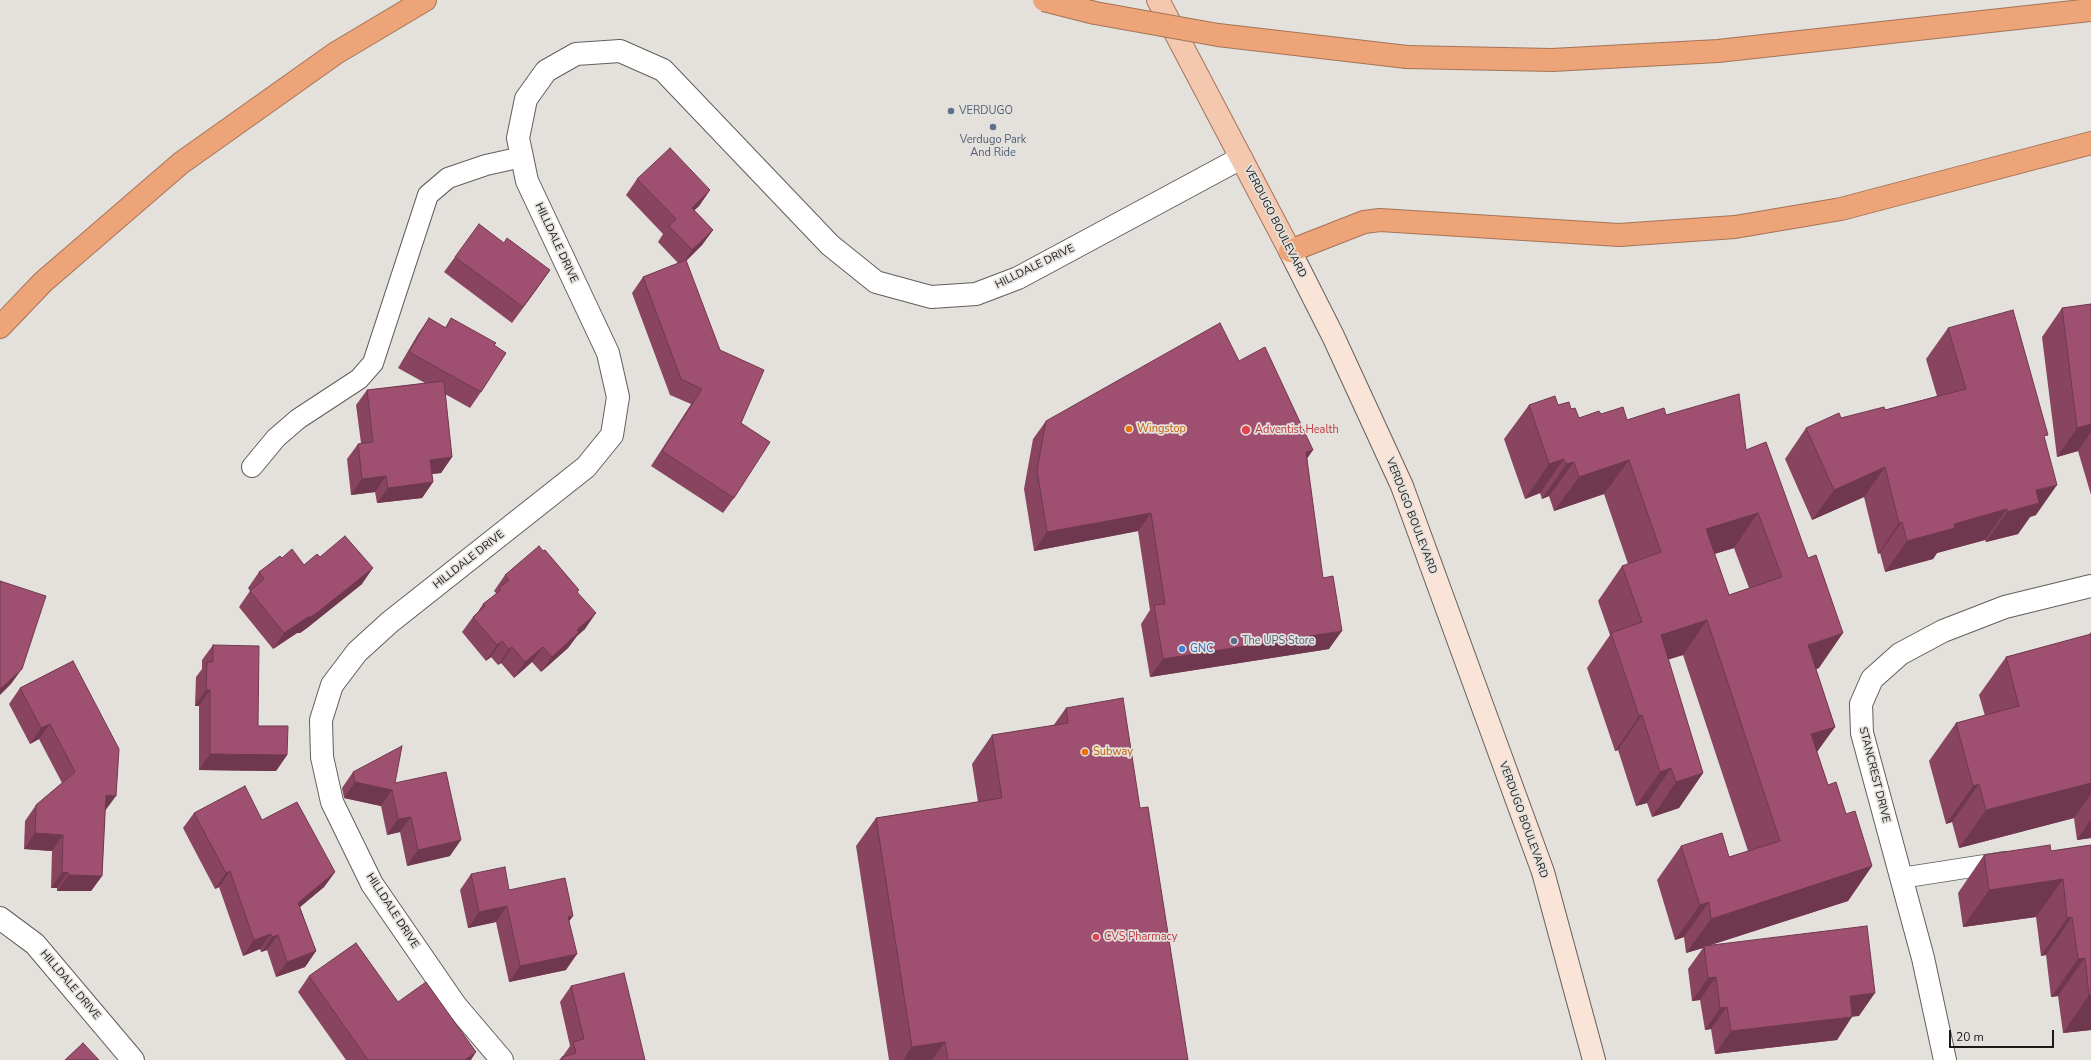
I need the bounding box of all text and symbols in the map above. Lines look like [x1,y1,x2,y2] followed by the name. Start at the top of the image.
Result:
[959,104,1013,118] place label: VERDUGO
[946,106,956,116] marker: VERDUGO
[988,122,998,132] marker: Verdugo Park And Ride
[960,133,1026,159] place label: Verdugo Park And Ride
[1241,164,1309,280] street label: VERDUGO BOULEVARD
[532,201,580,285] street label: HILLDALE DRIVE
[993,242,1077,292] street label: HILLDALE DRIVE
[1137,422,1186,436] place label: Wingstop
[1255,423,1339,437] place label: Adventist Health
[1124,424,1134,434] marker: Wingstop
[1240,424,1252,436] marker: Adventist Health
[1383,456,1439,576] street label: VERDUGO BOULEVARD
[431,528,507,592] street label: HILLDALE DRIVE
[1242,634,1314,648] place label: The UPS Store
[1229,636,1239,646] marker: The UPS Store
[1190,642,1214,656] place label: GNC
[1177,644,1187,654] marker: GNC
[1856,726,1892,824] street label: STANCREST DRIVE
[1093,745,1133,759] place label: Subway
[1080,747,1090,757] marker: Subway
[1496,760,1550,880] street label: VERDUGO BOULEVARD
[363,871,421,951] street label: HILLDALE DRIVE
[1104,930,1177,944] place label: CVS Pharmacy
[1091,932,1101,942] marker: CVS Pharmacy
[37,948,103,1022] street label: HILLDALE DRIVE
[1951,1022,2056,1048] scale bar
[1956,1029,1984,1045] text: 20 m

